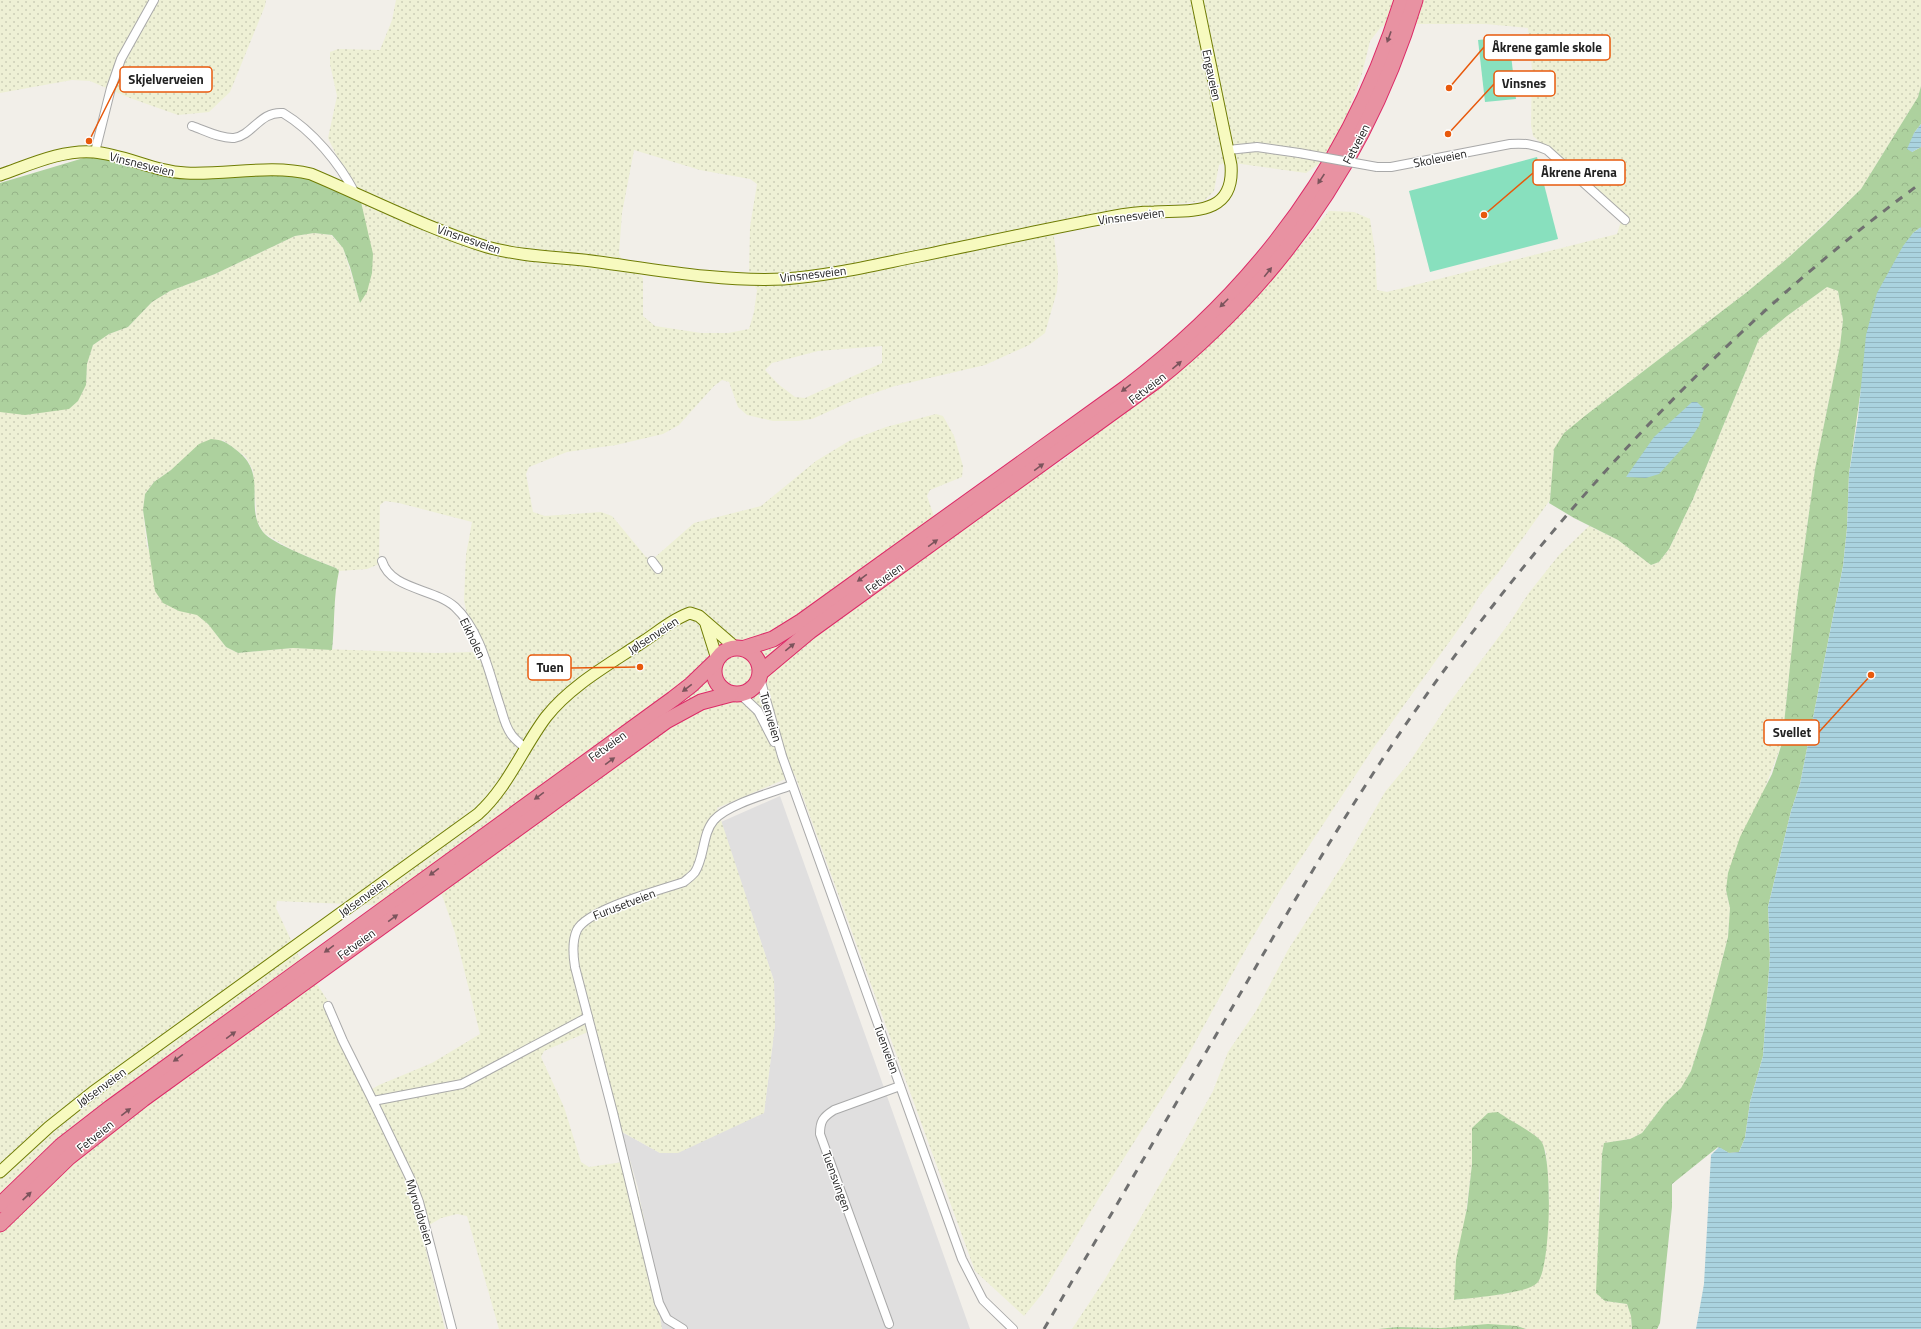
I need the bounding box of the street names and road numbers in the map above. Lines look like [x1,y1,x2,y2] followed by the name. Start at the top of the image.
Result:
[1197,48,1227,102] street label: Engaveien
[1337,120,1375,168] street label: Fetveien
[1412,144,1468,172] street label: Skoleveien
[107,147,177,181] street label: Vinsnesveien
[1097,203,1165,229] street label: Vinsnesveien
[434,219,504,259] street label: Vinsnesveien
[779,261,847,287] street label: Vinsnesveien
[1124,367,1170,409] street label: Fetveien
[861,558,907,598] street label: Fetveien
[624,611,682,659] street label: Jølsenveien
[455,614,491,662] street label: Eikholen
[755,690,787,744] street label: Tuenveien
[584,726,630,766] street label: Fetveien
[334,872,392,922] street label: Jølsenveien
[590,883,658,925] street label: Furusetveien
[333,924,379,964] street label: Fetveien
[869,1022,905,1076] street label: Tuenveien
[72,1062,130,1112] street label: Jølsenveien
[72,1115,118,1157] street label: Fetveien
[817,1148,857,1214] street label: Tuensvingen
[401,1177,439,1247] street label: Myrvoldveien

